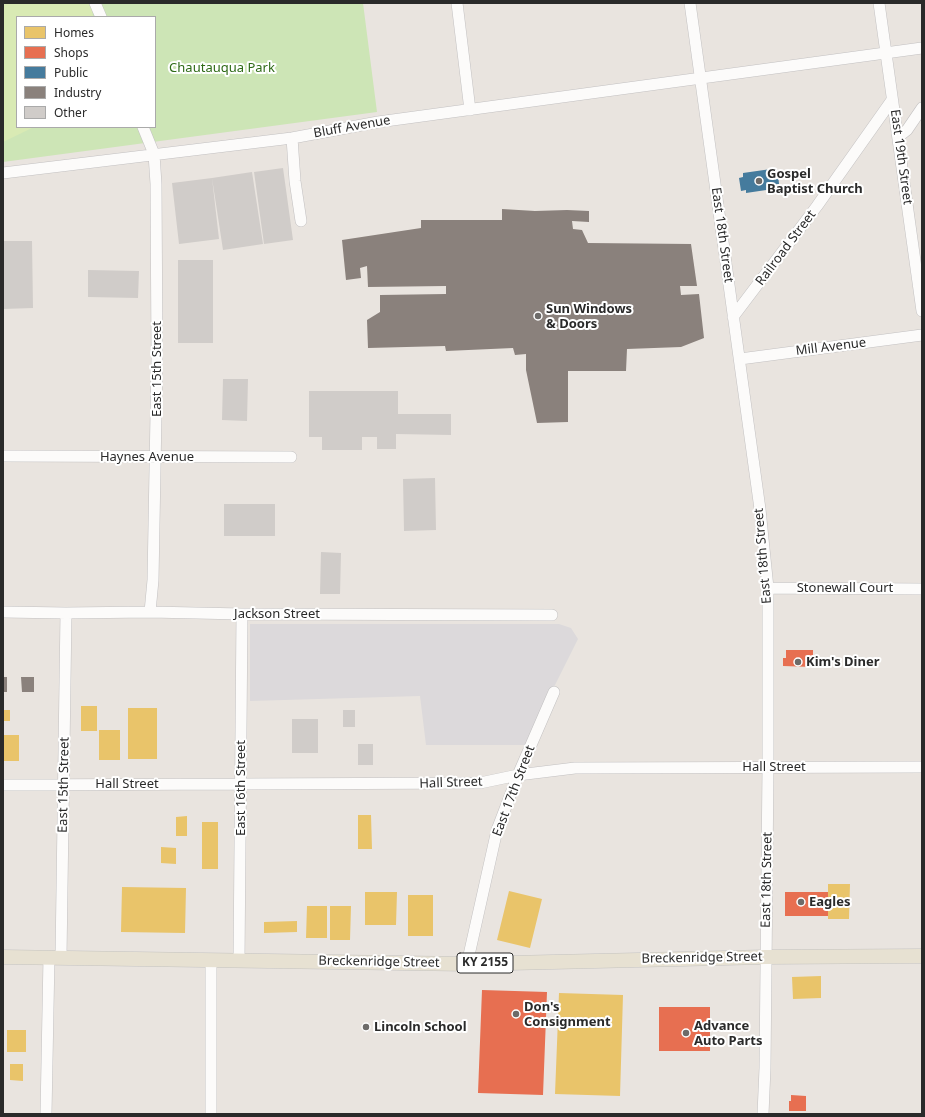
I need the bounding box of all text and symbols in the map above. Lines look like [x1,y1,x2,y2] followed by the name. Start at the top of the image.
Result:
[16,16,156,128] legend
[54,24,94,41] text: Homes
[54,44,88,61] text: Shops
[169,60,275,76] park label: Chautauqua Park
[54,64,88,81] text: Public
[54,84,101,101] text: Industry
[54,104,87,121] text: Other
[887,108,915,206] street label: East 19th Street
[312,113,392,141] street label: Bluff Avenue
[767,166,863,197] place label: Gospel Baptist Church
[754,176,764,186] marker: Gospel Baptist Church
[708,186,736,284] street label: East 18th Street
[753,207,819,289] street label: Railroad Street
[546,301,632,332] place label: Sun Windows & Doors
[533,311,543,321] marker: Sun Windows & Doors
[149,321,165,417] street label: East 15th Street
[795,335,867,359] street label: Mill Avenue
[100,449,194,465] street label: Haynes Avenue
[751,507,775,605] street label: East 18th Street
[797,580,893,596] street label: Stonewall Court
[234,606,320,622] street label: Jackson Street
[806,654,879,670] place label: Kim's Diner
[793,657,803,667] marker: Kim's Diner
[55,737,73,833] street label: East 15th Street
[233,740,249,836] street label: East 16th Street
[489,743,539,839] street label: East 17th Street
[742,759,806,775] street label: Hall Street
[419,774,483,792] street label: Hall Street
[95,776,159,792] street label: Hall Street
[758,832,776,928] street label: East 18th Street
[809,894,850,910] place label: Eagles
[796,897,806,907] marker: Eagles
[641,949,763,967] street label: Breckenridge Street
[318,953,440,971] street label: Breckenridge Street
[457,953,513,973] road number: KY 2155
[524,999,611,1030] place label: Don's Consignment
[511,1009,521,1019] marker: Don's Consignment
[694,1018,762,1049] place label: Advance Auto Parts
[374,1019,467,1035] place label: Lincoln School
[361,1022,371,1032] marker: Lincoln School
[681,1028,691,1038] marker: Advance Auto Parts

